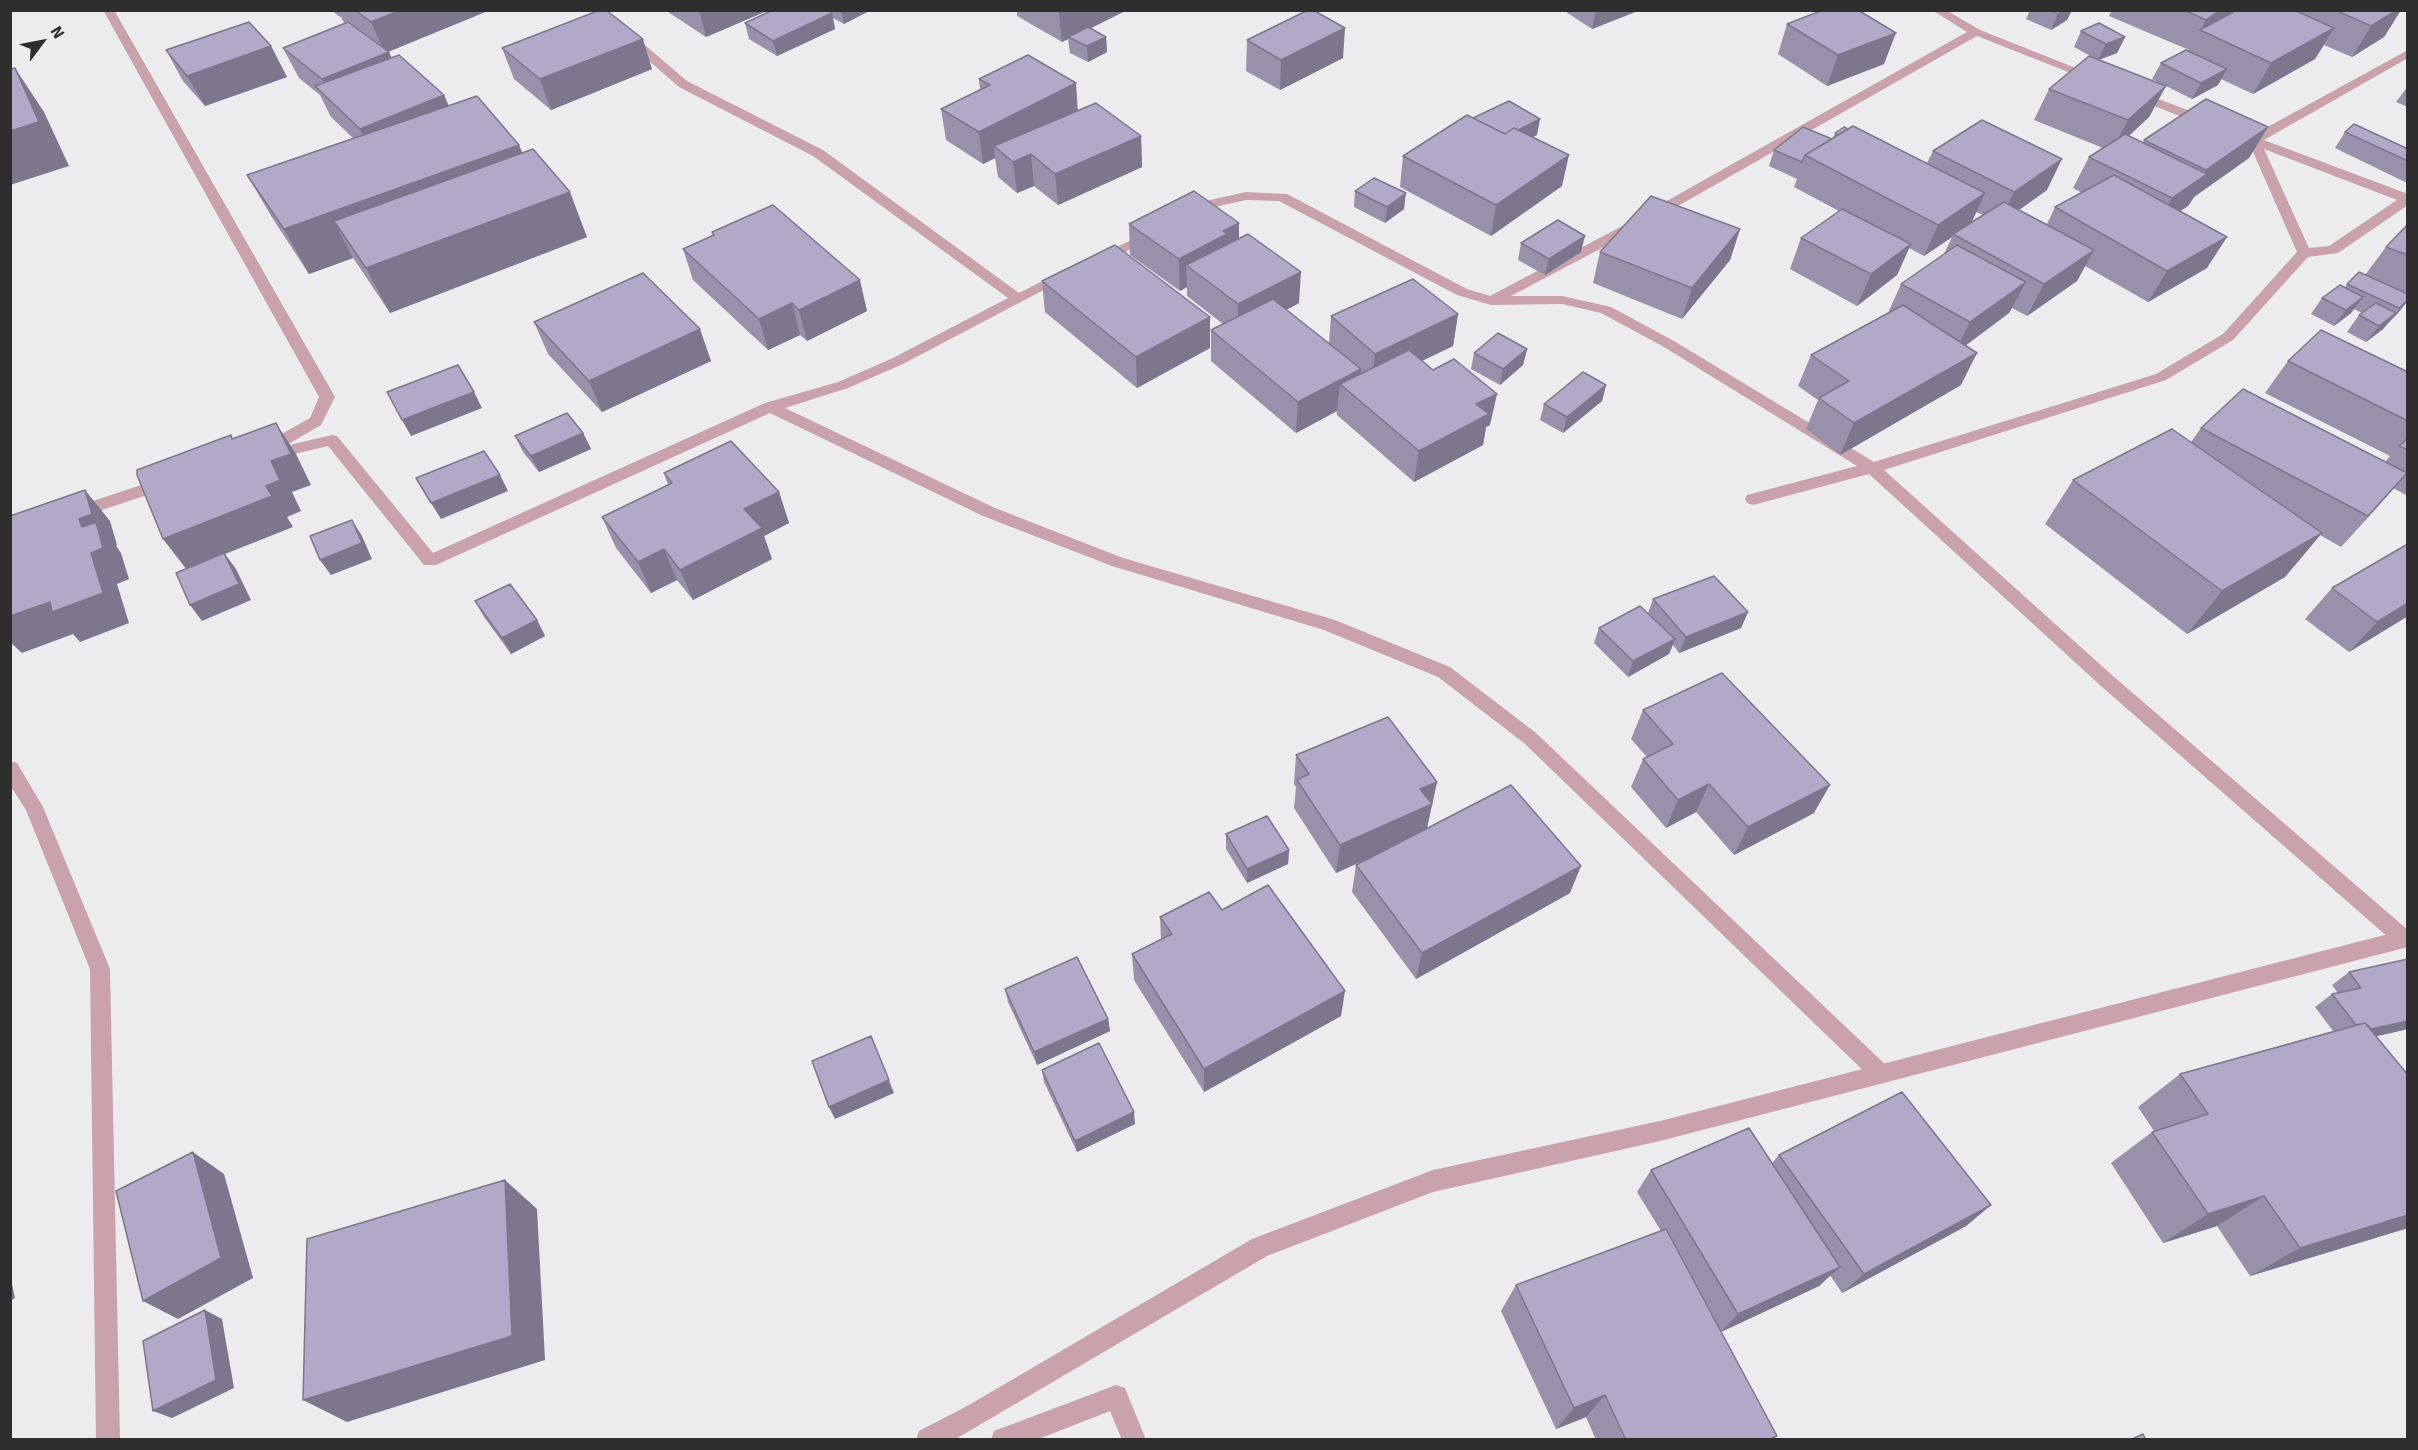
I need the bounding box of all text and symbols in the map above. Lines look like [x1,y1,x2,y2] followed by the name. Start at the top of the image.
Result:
[12,12,72,72] north arrow
[46,22,69,42] text: N

